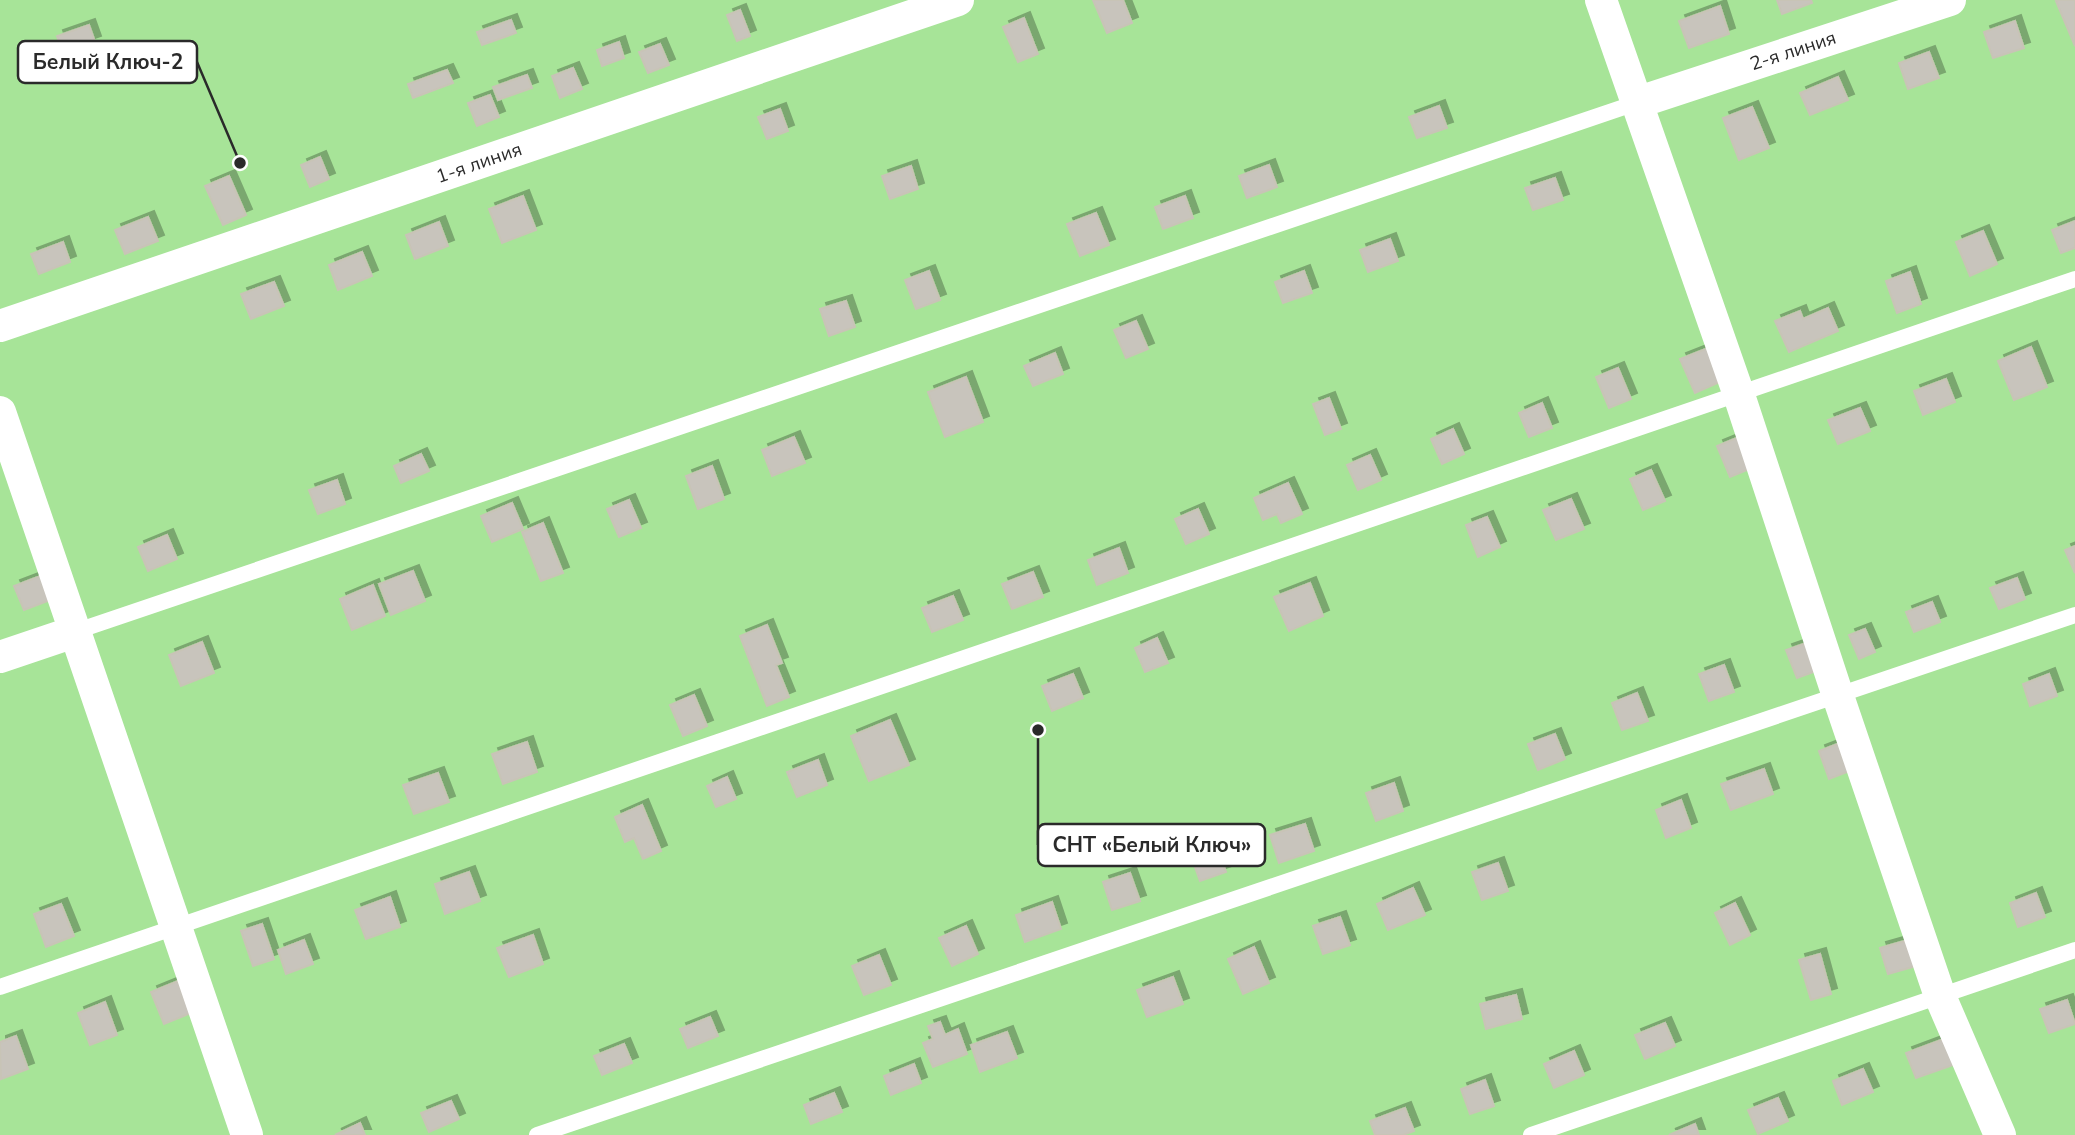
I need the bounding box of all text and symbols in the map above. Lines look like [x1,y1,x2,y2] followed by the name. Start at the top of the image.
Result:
[1747,25,1839,77] street label: 2-я линия
[18,41,197,83] callout: Белый Ключ-2
[33,48,183,76] text: Белый Ключ-2
[433,136,525,190] street label: 1-я линия
[1038,824,1265,866] callout: СНТ «Белый Ключ»
[1053,831,1251,859] text: СНТ «Белый Ключ»

